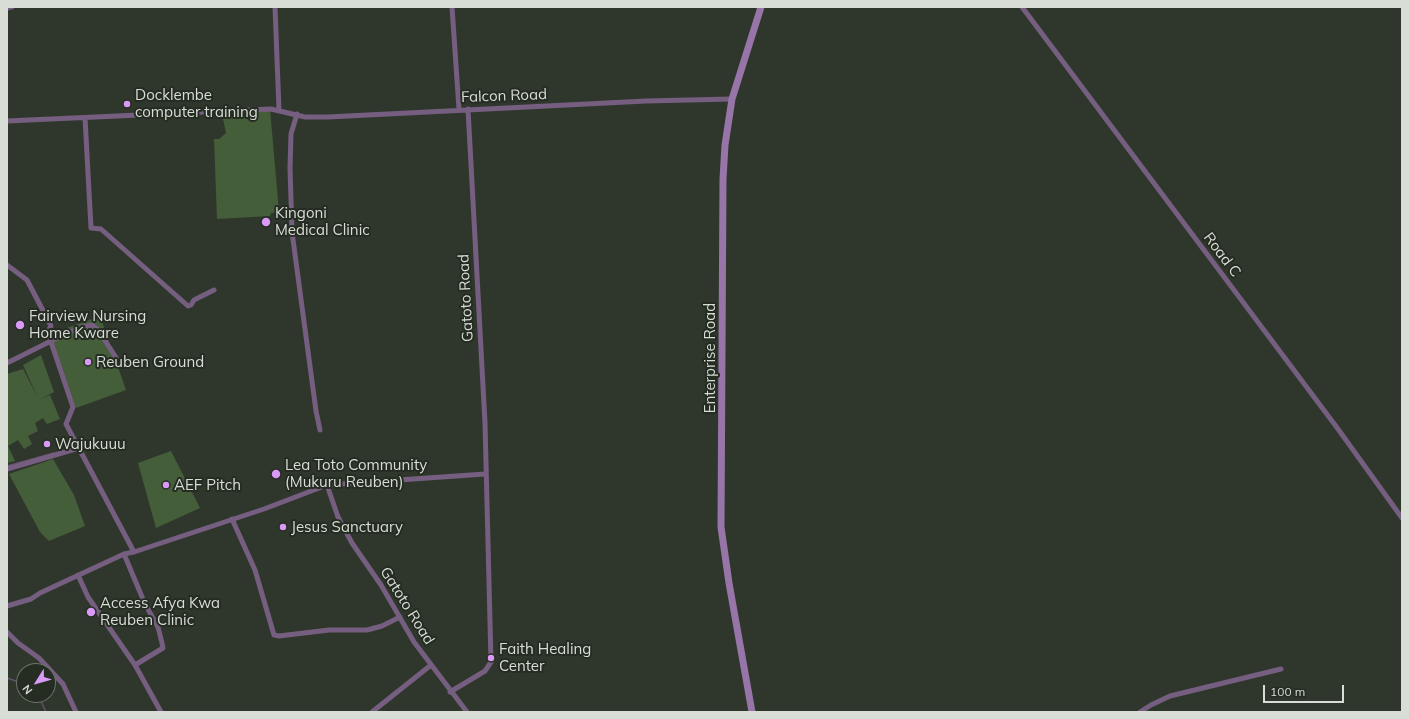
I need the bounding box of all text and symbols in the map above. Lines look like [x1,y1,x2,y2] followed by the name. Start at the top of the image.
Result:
[135,86,258,121] place label: Docklembe computer training
[461,86,547,106] street label: Falcon Road
[122,99,132,109] marker: Docklembe computer training
[275,204,370,239] place label: Kingoni Medical Clinic
[260,216,272,228] marker: Kingoni Medical Clinic
[1199,229,1245,281] street label: Road C
[455,254,477,342] street label: Gatoto Road
[701,303,719,413] street label: Enterprise Road
[29,307,146,342] place label: Fairview Nursing Home Kware
[14,319,26,331] marker: Fairview Nursing Home Kware
[96,353,204,371] place label: Reuben Ground
[83,357,93,367] marker: Reuben Ground
[55,435,126,453] place label: Wajukuuu
[42,439,52,449] marker: Wajukuuu
[285,456,427,491] place label: Lea Toto Community (Mukuru Reuben)
[270,468,282,480] marker: Lea Toto Community (Mukuru Reuben)
[174,476,241,494] place label: AEF Pitch
[161,480,171,490] marker: AEF Pitch
[291,518,403,536] place label: Jesus Sanctuary
[278,522,288,532] marker: Jesus Sanctuary
[376,564,438,648] street label: Gatoto Road
[100,594,220,629] place label: Access Afya Kwa Reuben Clinic
[85,606,97,618] marker: Access Afya Kwa Reuben Clinic
[499,640,591,675] place label: Faith Healing Center
[486,653,496,663] marker: Faith Healing Center
[16,663,56,703] north arrow
[1265,677,1346,703] scale bar
[19,682,35,697] text: N
[1270,684,1305,699] text: 100 m

